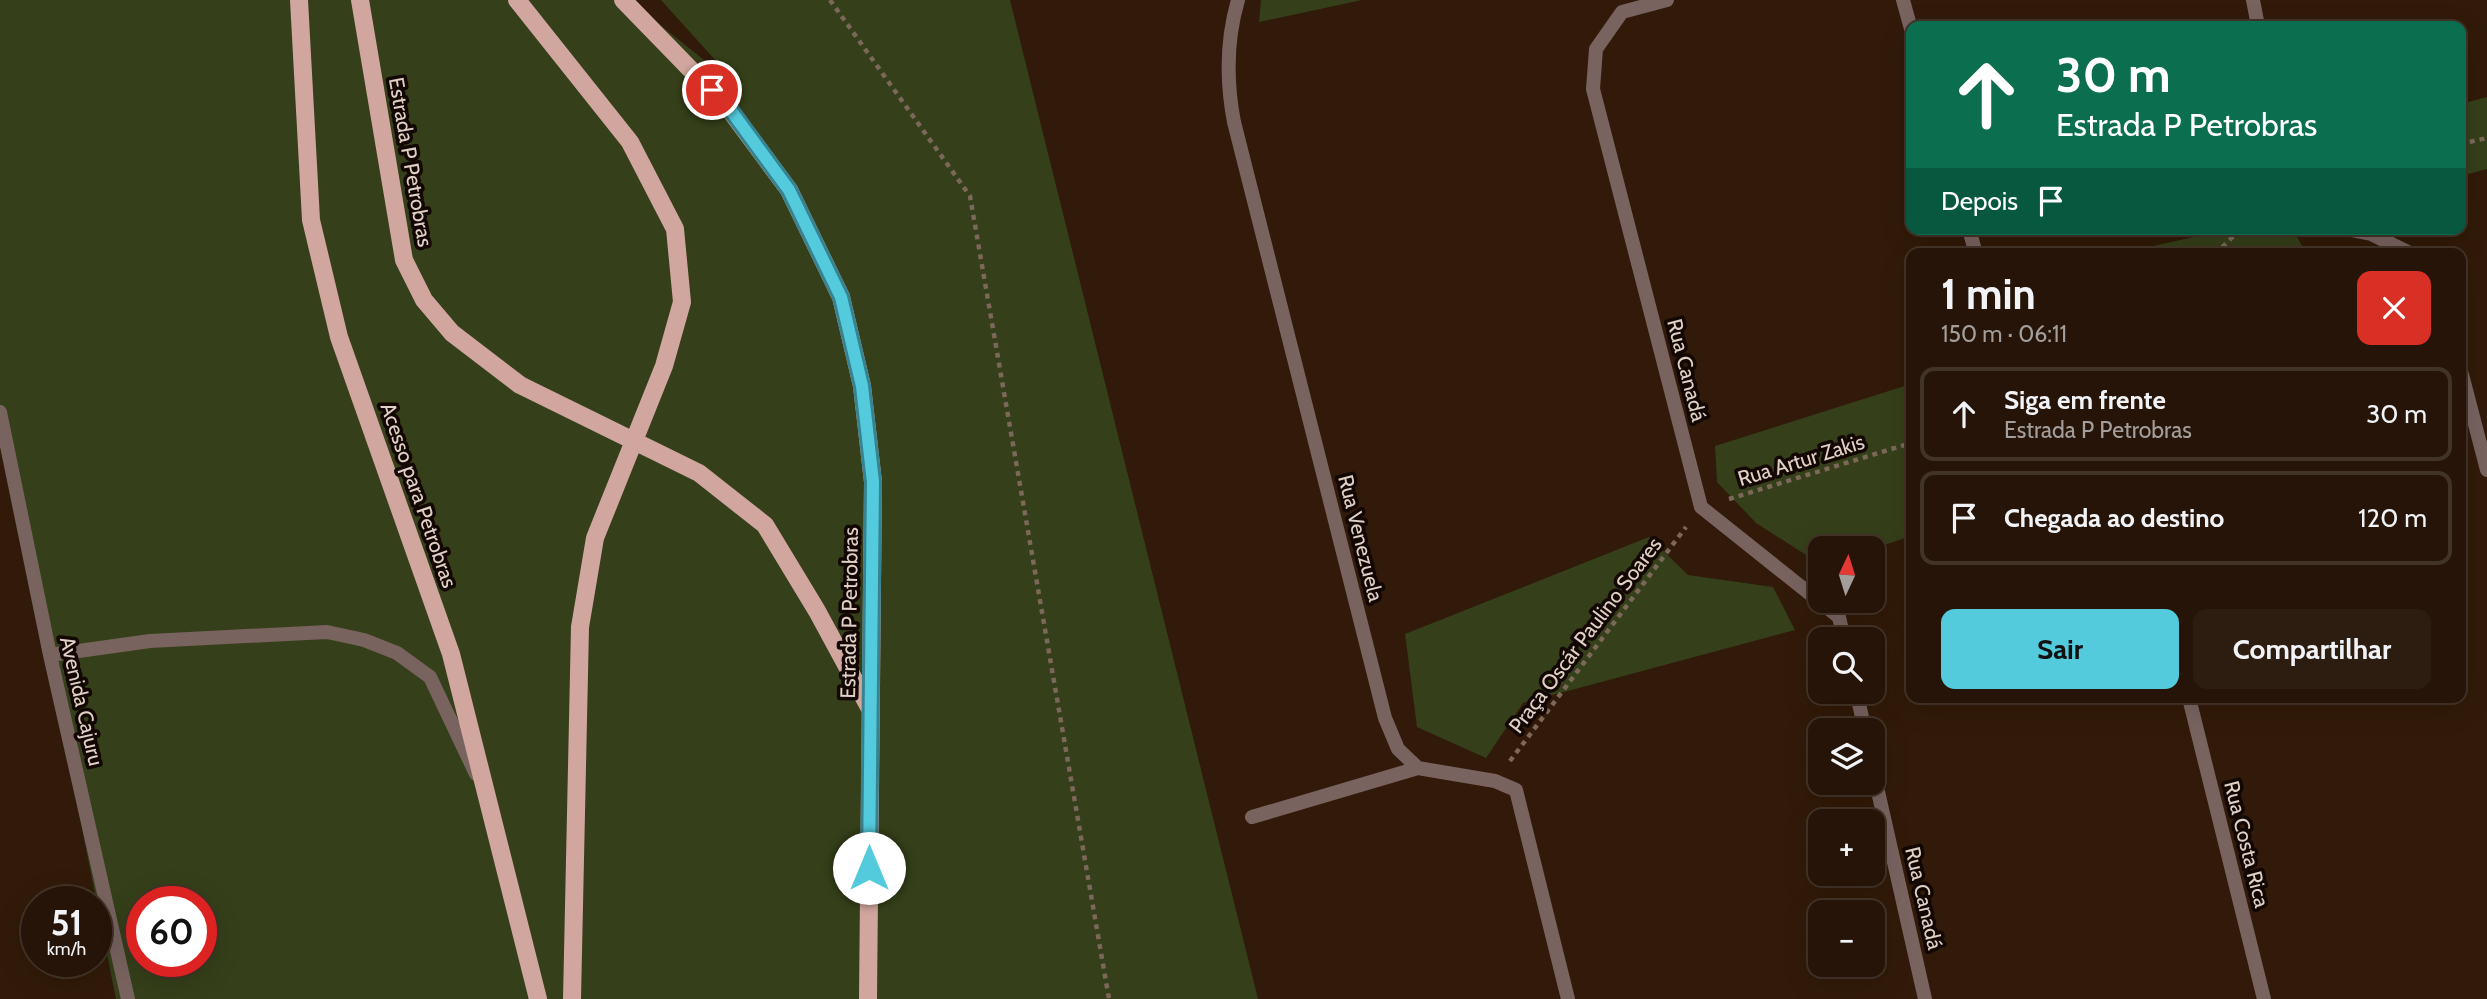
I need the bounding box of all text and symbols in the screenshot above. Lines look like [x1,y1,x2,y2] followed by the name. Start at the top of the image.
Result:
[2056,45,2171,104] text: 30 m
[1941,49,2032,140] icon: ahead
[682,60,742,120] pin
[693,71,731,109] icon: arrive
[384,75,438,249] street label: Estrada P Petrobras
[2056,105,2317,144] text: Estrada P Petrobras
[2032,182,2070,220] icon: arrive
[1941,185,2018,217] text: Depois
[1941,268,2036,320] text: 1 min
[2357,271,2431,345] button: close
[1662,316,1712,424] street label: Rua Canadá
[1941,320,2067,348] text: 150 m · 06:11
[2004,384,2166,416] text: Siga em frente
[1945,395,1983,433] icon: ahead
[2366,398,2427,430] text: 30 m
[376,399,462,591] street label: Acesso para Petrobras
[2004,416,2192,444] text: Estrada P Petrobras
[1735,429,1868,491] street label: Rua Artur Zakis
[1333,472,1389,604] street label: Rua Venezuela
[1945,499,1983,537] icon: arrive
[2004,502,2224,534] text: Chegada ao destino
[2358,502,2427,534] text: 120 m
[835,527,863,699] street label: Estrada P Petrobras
[1503,532,1667,738] street label: Praça Oscár Paulino Soares
[1808,536,1885,612] north arrow
[1808,536,1885,977] map controls
[1941,609,2179,689] button: Sair
[2193,609,2431,689] button: Compartilhar
[1808,627,1885,704] button: search
[54,634,109,768] street label: Avenida Cajuru
[1808,718,1885,795] button: layers
[2219,778,2275,910] street label: Rua Costa Rica
[1808,809,1885,886] button: +
[832,831,906,905] position arrow
[1900,844,1948,952] street label: Rua Canadá
[126,886,217,977] speed limit sign: 60
[1808,900,1885,977] button: −
[51,901,82,944] text: 51
[47,938,86,960] text: km/h

